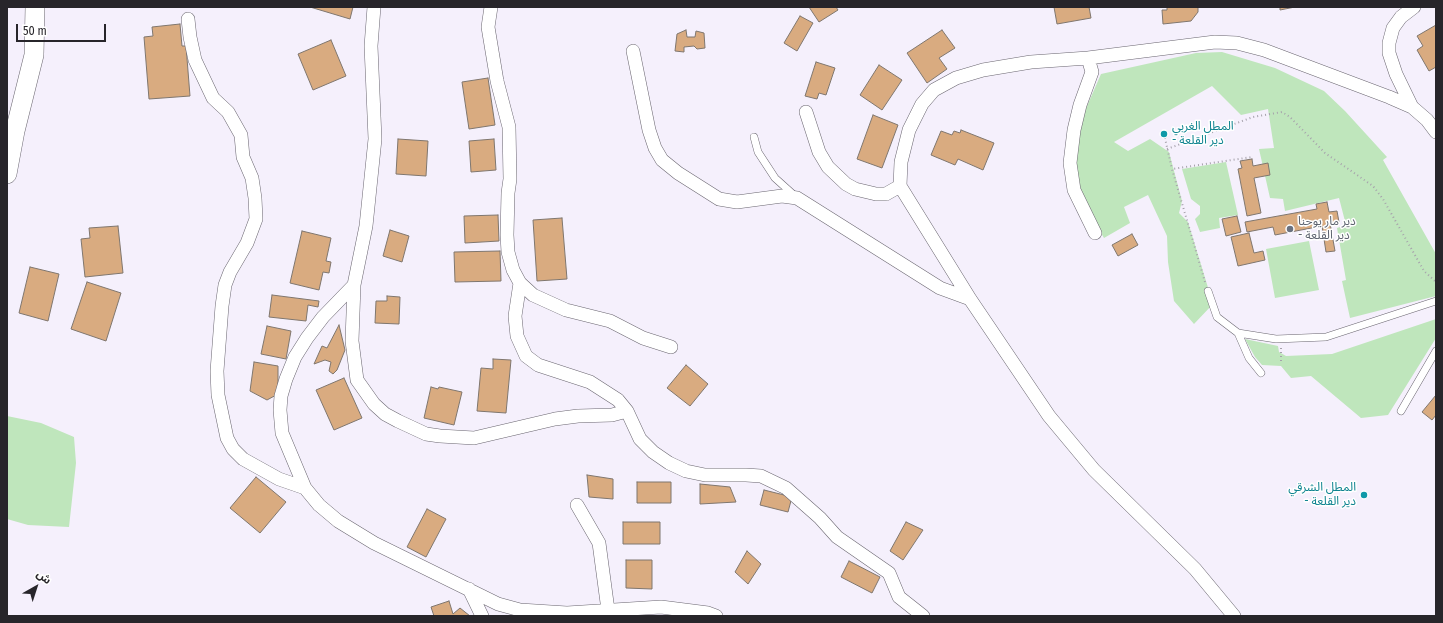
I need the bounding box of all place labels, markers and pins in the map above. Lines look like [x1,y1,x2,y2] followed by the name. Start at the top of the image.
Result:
[1172,120,1234,148] place label: المطل الغربي - دير القلعة
[1159,129,1169,139] marker: المطل الغربي - دير القلعة
[1298,215,1356,243] place label: دير مار يوحنا - دير القلعة
[1285,224,1295,234] marker: دير مار يوحنا - دير القلعة
[1288,481,1356,509] place label: المطل الشرقي - دير القلعة
[1359,490,1369,500] marker: المطل الشرقي - دير القلعة

